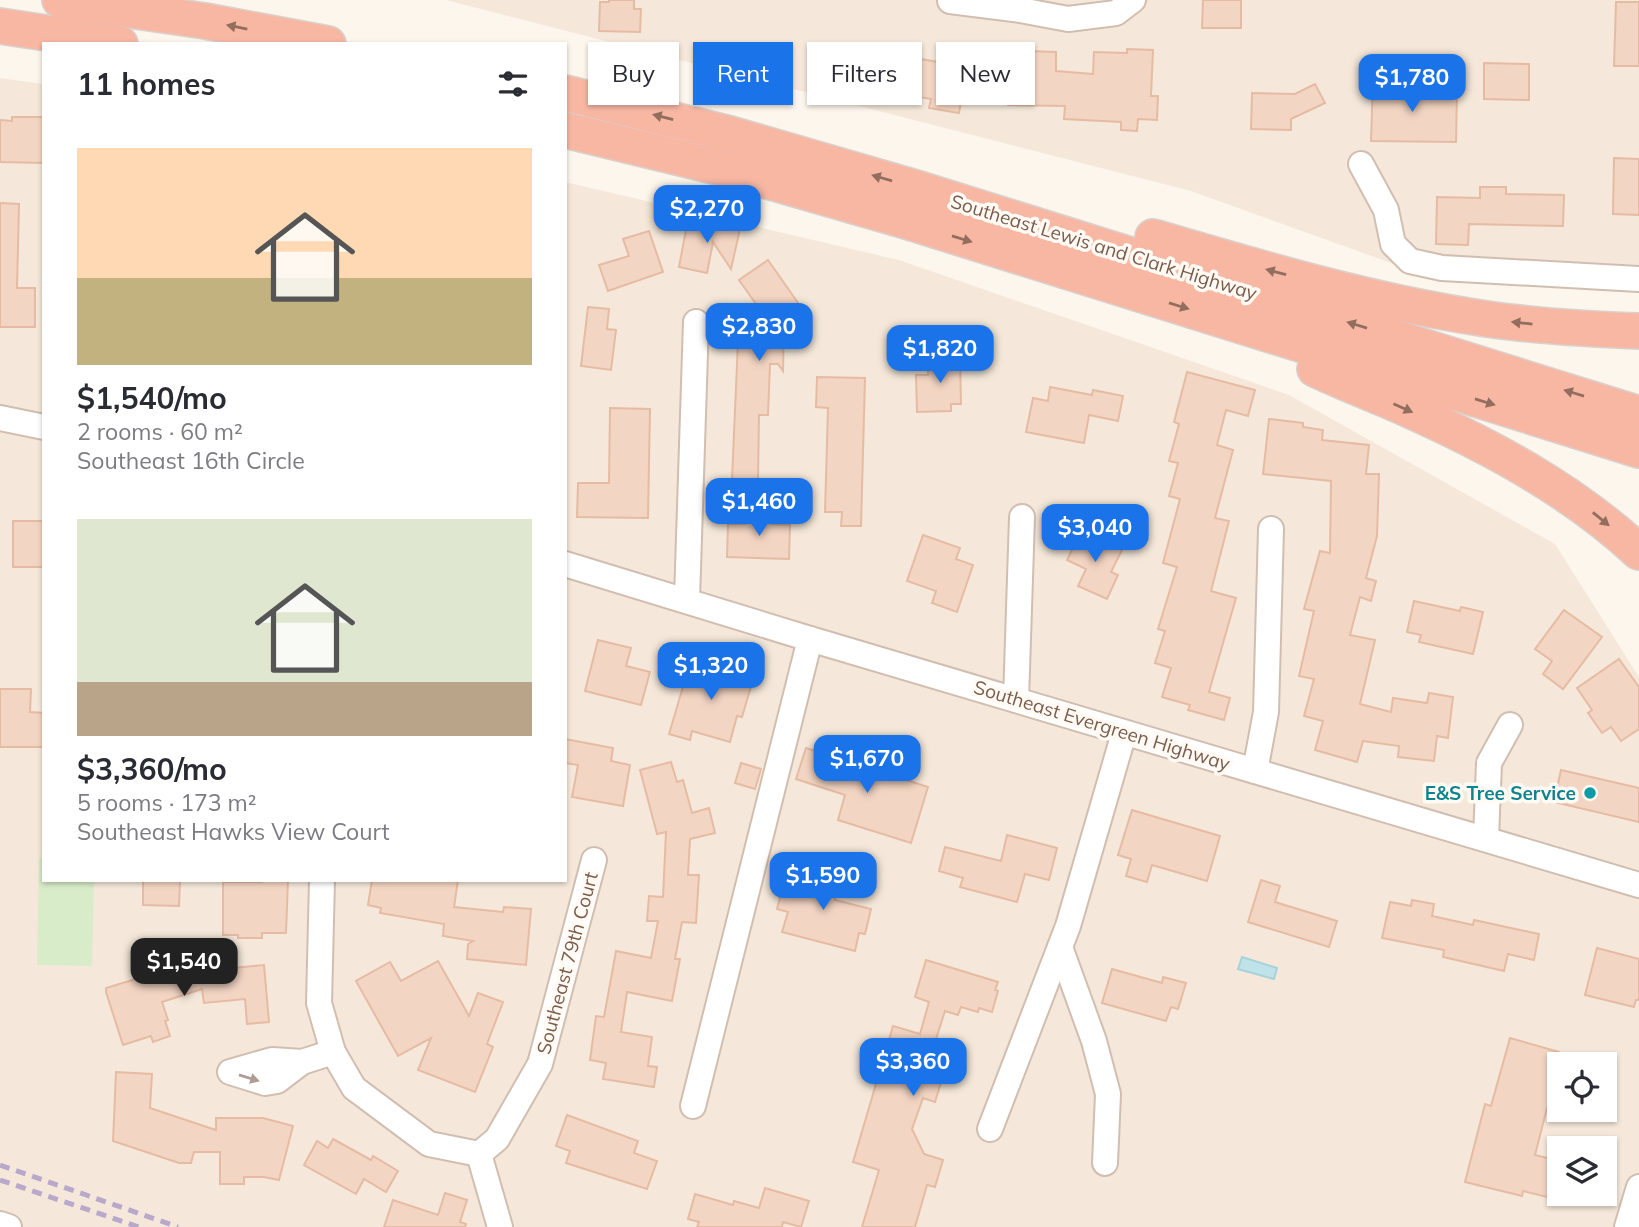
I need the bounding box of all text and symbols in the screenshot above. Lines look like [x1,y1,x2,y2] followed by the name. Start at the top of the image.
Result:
[226,21,248,32] one-way arrow
[588,42,679,105] chip: Buy
[693,42,793,105] chip: Rent
[807,42,922,105] chip: Filters
[936,42,1035,105] chip: New
[1355,54,1469,114] pin: $1,780
[1375,62,1449,91] text: $1,780
[77,65,216,103] text: 11 homes
[494,65,532,103] icon: filters
[652,111,674,122] one-way arrow
[871,173,892,183] one-way arrow
[650,186,764,245] pin: $2,270
[948,189,1260,305] street label: Southeast Lewis and Clark Highway
[670,193,744,222] text: $2,270
[242,194,368,320] icon: home
[951,234,972,244] one-way arrow
[1265,267,1286,277] one-way arrow
[1169,302,1190,312] one-way arrow
[702,304,816,363] pin: $2,830
[722,311,796,340] text: $2,830
[1511,318,1533,329] one-way arrow
[1346,320,1367,330] one-way arrow
[883,326,997,385] pin: $1,820
[903,333,977,362] text: $1,820
[77,379,227,417] text: $1,540/mo
[1563,388,1584,398] one-way arrow
[1474,397,1495,408] one-way arrow
[1393,402,1413,414] one-way arrow
[77,417,243,446] text: 2 rooms · 60 m²
[77,446,305,475] text: Southeast 16th Circle
[702,478,816,538] pin: $1,460
[722,486,796,515] text: $1,460
[1038,504,1152,564] pin: $3,040
[1592,511,1609,526] one-way arrow
[1058,512,1132,541] text: $3,040
[242,565,368,691] icon: home
[654,642,768,702] pin: $1,320
[674,650,748,679] text: $1,320
[971,675,1233,775] street label: Southeast Evergreen Highway
[810,736,924,795] pin: $1,670
[830,743,904,772] text: $1,670
[77,750,227,788] text: $3,360/mo
[1425,781,1576,805] place label: E&S Tree Service
[1582,785,1598,801] marker: E&S Tree Service
[77,788,257,817] text: 5 rooms · 173 m²
[77,817,389,846] text: Southeast Hawks View Court
[766,852,880,912] pin: $1,590
[786,860,860,889] text: $1,590
[531,869,603,1057] street label: Southeast 79th Court
[127,939,241,998] pin: $1,540
[147,946,221,975] text: $1,540
[856,1038,970,1098] pin: $3,360
[876,1046,950,1075] text: $3,360
[1547,1052,1617,1206] map controls
[1547,1052,1617,1122] button: locate
[238,1073,259,1084] one-way arrow
[1547,1136,1617,1206] button: layers

